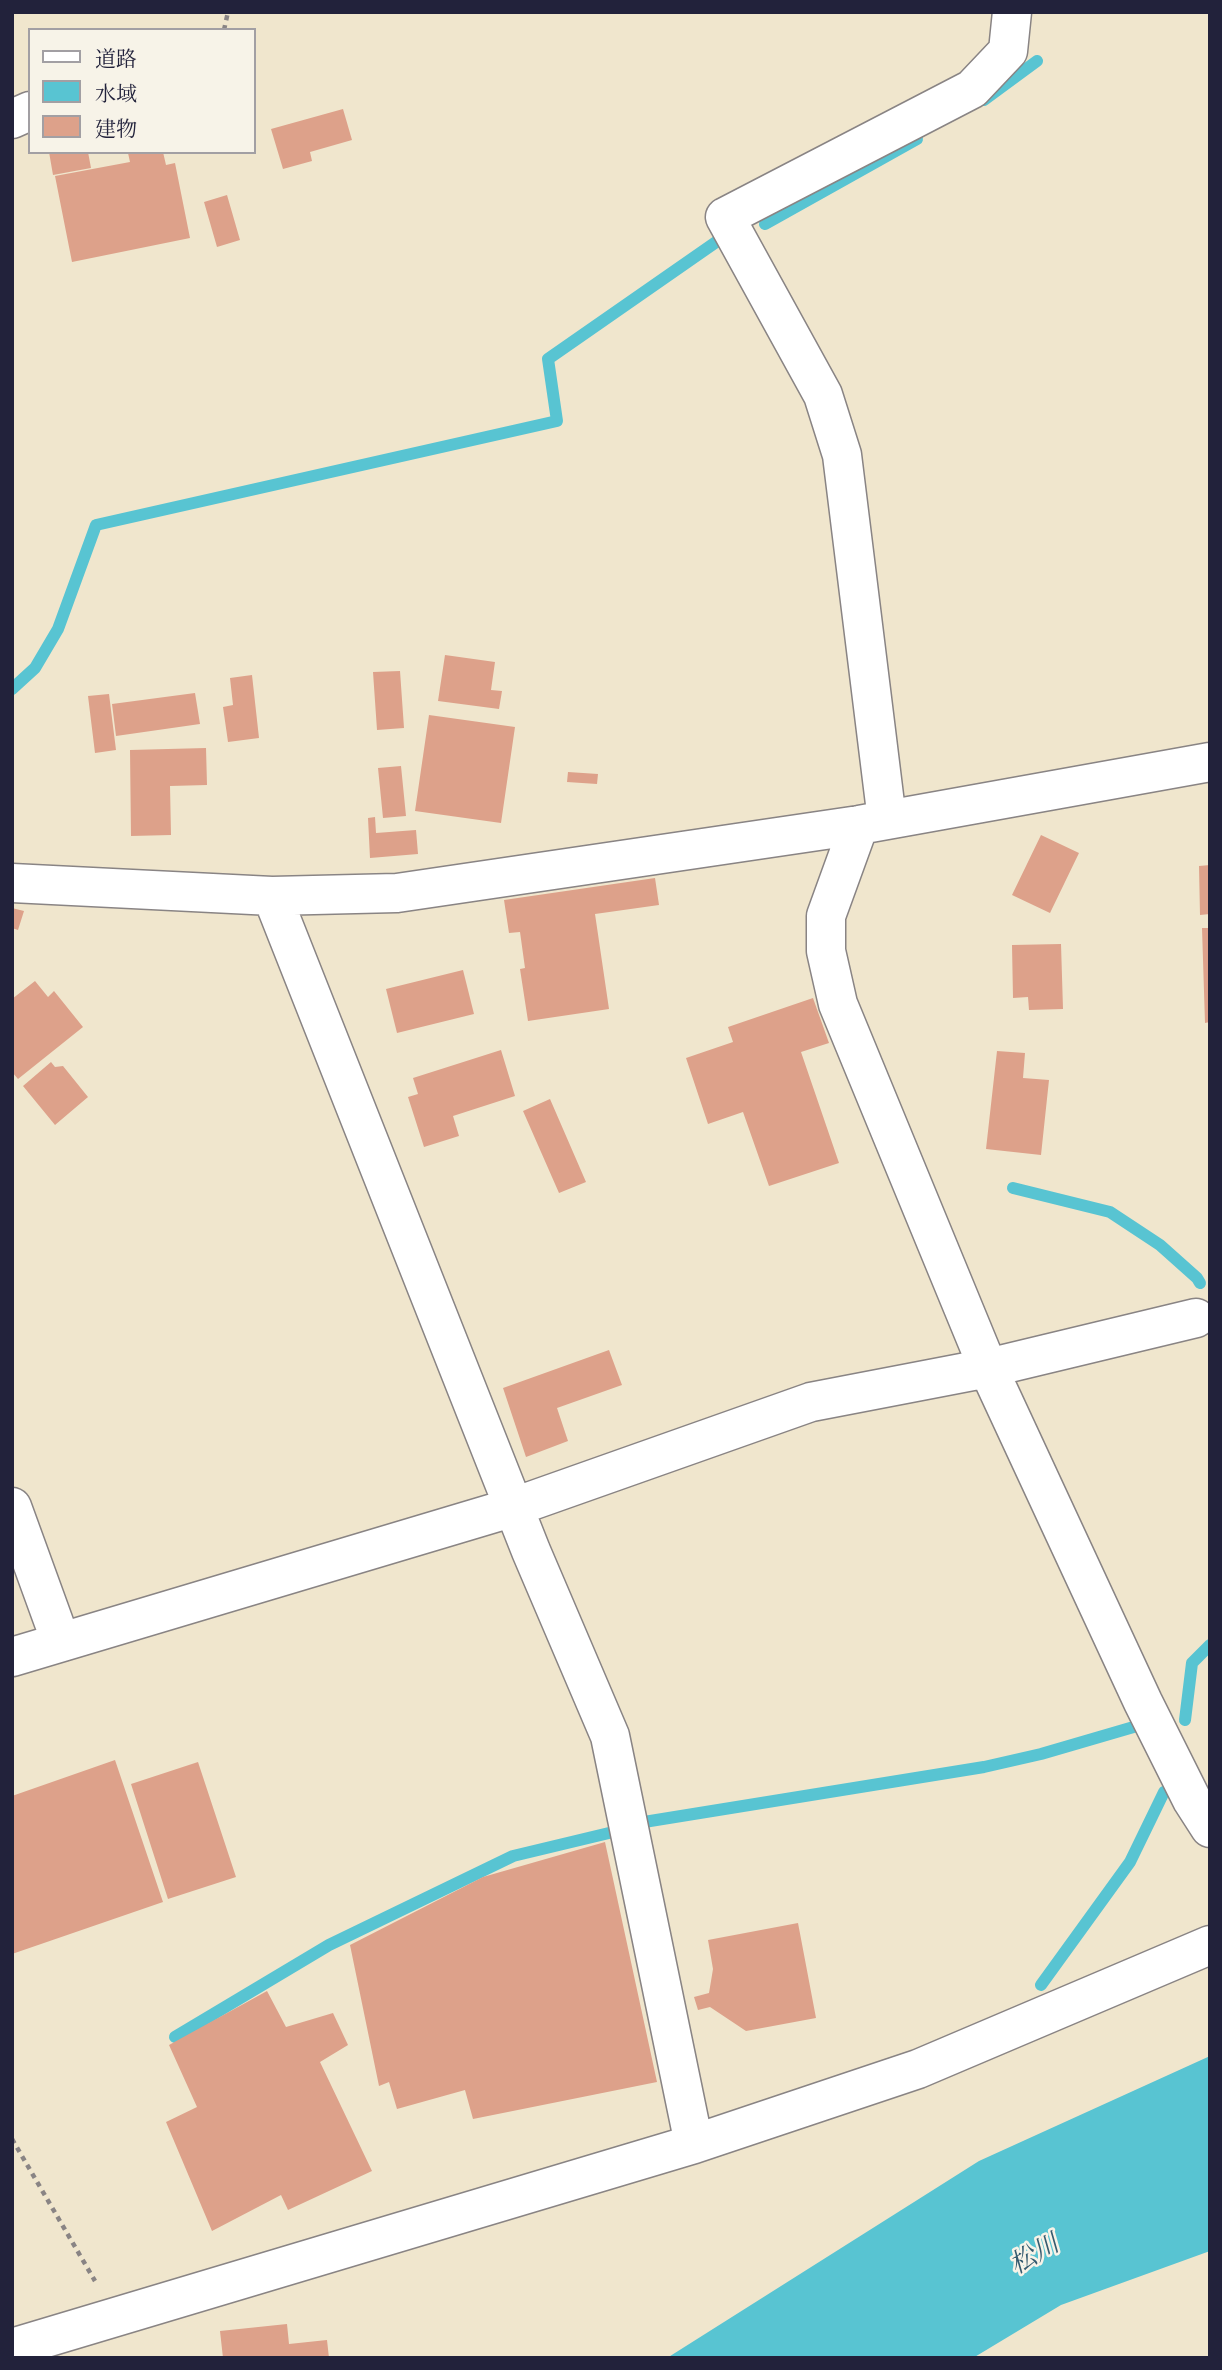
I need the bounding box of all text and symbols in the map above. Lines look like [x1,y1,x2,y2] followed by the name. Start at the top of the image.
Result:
[28,28,256,154] legend
[95,46,137,72] text: 道路
[95,81,137,107] text: 水域
[95,116,137,142] text: 建物
[1005,2229,1065,2283] water label: 松川

